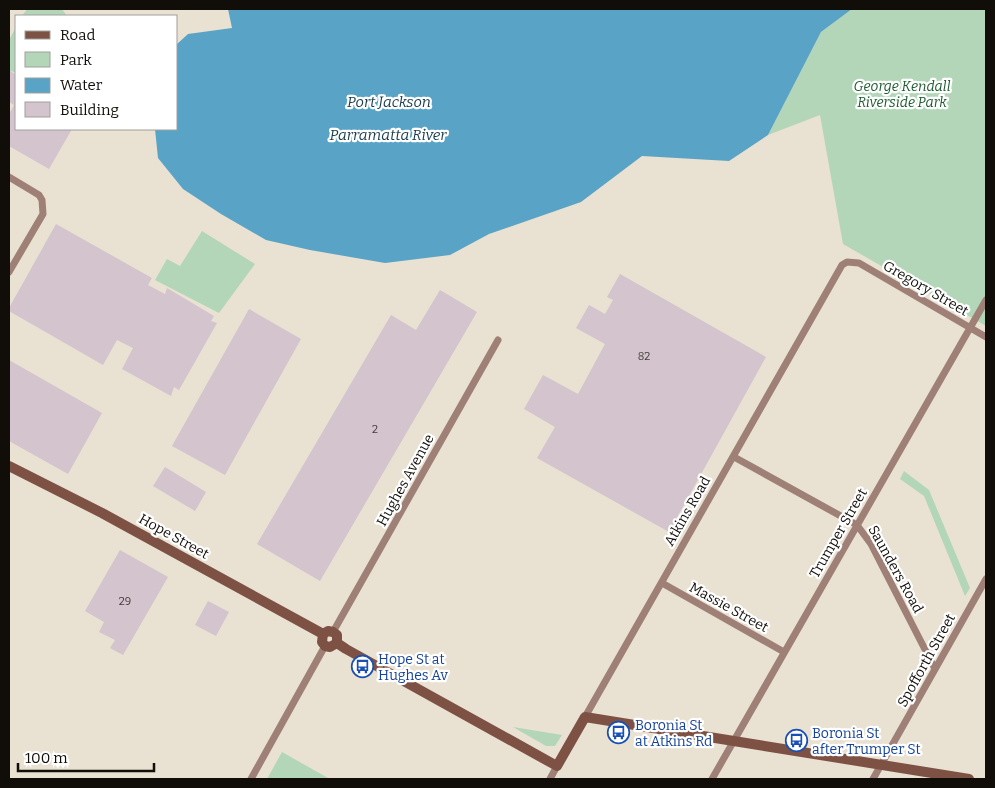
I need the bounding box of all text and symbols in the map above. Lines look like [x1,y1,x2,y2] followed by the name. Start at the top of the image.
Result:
[15,15,178,130] legend
[60,26,95,44] text: Road
[60,51,92,69] text: Park
[60,76,103,94] text: Water
[854,78,951,111] park label: George Kendall Riverside Park
[347,93,431,111] water label: Port Jackson
[60,101,119,119] text: Building
[330,126,447,144] water label: Parramatta River
[880,257,971,320] street label: Gregory Street
[638,350,650,363] house number: 82
[372,423,378,436] house number: 2
[373,431,438,529] street label: Hughes Avenue
[661,473,714,549] street label: Atkins Road
[806,485,871,581] street label: Trumper Street
[136,510,212,563] street label: Hope Street
[864,522,927,616] street label: Saunders Road
[686,579,771,636] street label: Massie Street
[119,595,131,608] house number: 29
[894,611,959,710] street label: Spofforth Street
[378,651,449,684] place label: Hope St at Hughes Av
[350,655,374,679] bus stop icon: Hope St at Hughes Av
[635,717,712,750] place label: Boronia St at Atkins Rd
[607,721,631,745] bus stop icon: Boronia St at Atkins Rd
[812,725,921,758] place label: Boronia St after Trumper St
[784,729,808,753] bus stop icon: Boronia St after Trumper St
[18,740,154,772] scale bar
[25,749,68,767] text: 100 m

